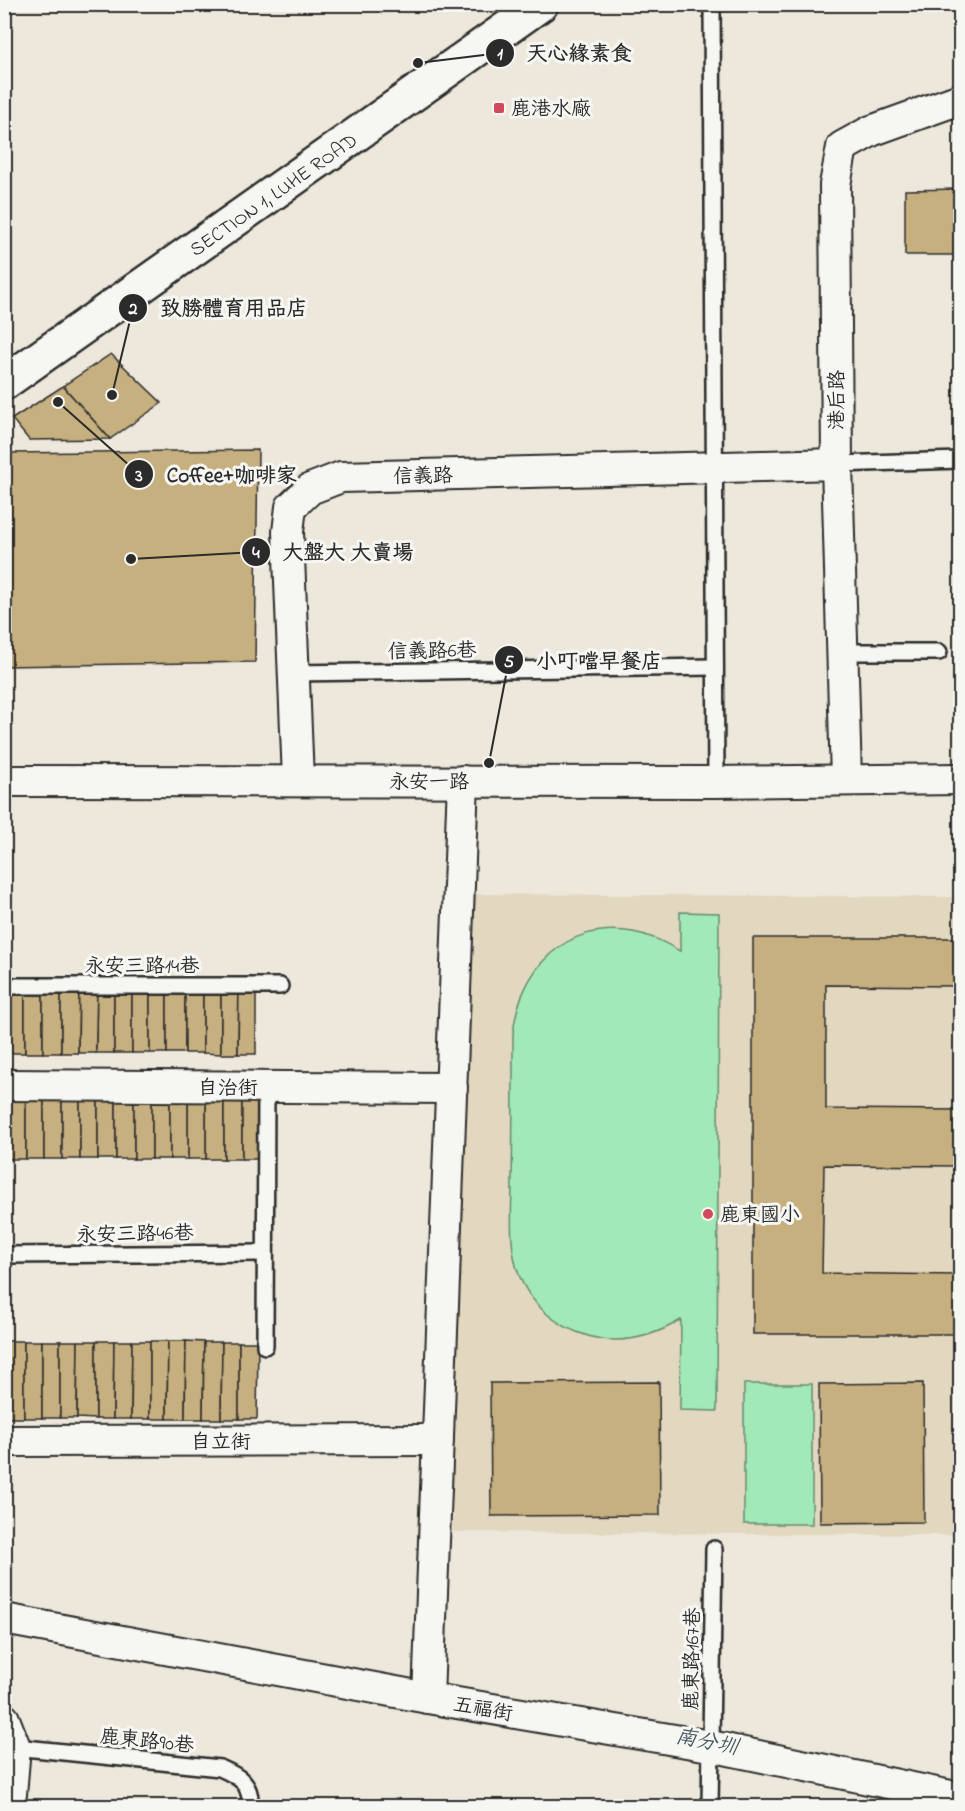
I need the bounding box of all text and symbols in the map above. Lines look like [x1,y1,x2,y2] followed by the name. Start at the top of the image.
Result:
[485,34,644,73] callout: 天心緣素食
[527,40,632,70] text: 天心緣素食
[497,42,503,68] text: 1
[511,96,591,125] place label: 鹿港水廠
[492,101,506,115] marker: 鹿港水廠
[185,127,364,265] street label: SECTION 1, LUHE ROAD
[118,288,319,327] callout: 致勝體育用品店
[161,295,308,325] text: 致勝體育用品店
[128,297,138,323] text: 2
[824,369,853,430] street label: 港后路
[124,455,309,494] callout: Coffee+咖啡家
[167,462,297,492] text: Coffee+咖啡家
[393,462,454,493] street label: 信義路
[134,464,143,490] text: 3
[241,533,426,572] callout: 大盤大 大賣場
[282,539,414,569] text: 大盤大 大賣場
[252,541,260,567] text: 4
[387,637,478,668] street label: 信義路6巷
[494,641,674,680] callout: 小叮噹早餐店
[536,648,662,678] text: 小叮噹早餐店
[504,650,515,676] text: 5
[389,769,470,798] street label: 永安一路
[85,953,200,982] street label: 永安三路14巷
[198,1075,258,1104] street label: 自治街
[720,1202,800,1231] place label: 鹿東國小
[701,1207,715,1221] marker: 鹿東國小
[76,1220,195,1251] street label: 永安三路46巷
[191,1429,251,1458] street label: 自立街
[678,1606,709,1711] street label: 鹿東路167巷
[451,1691,515,1730] street label: 五福街
[673,1722,742,1764] water label: 南分圳
[98,1723,196,1762] street label: 鹿東路90巷

